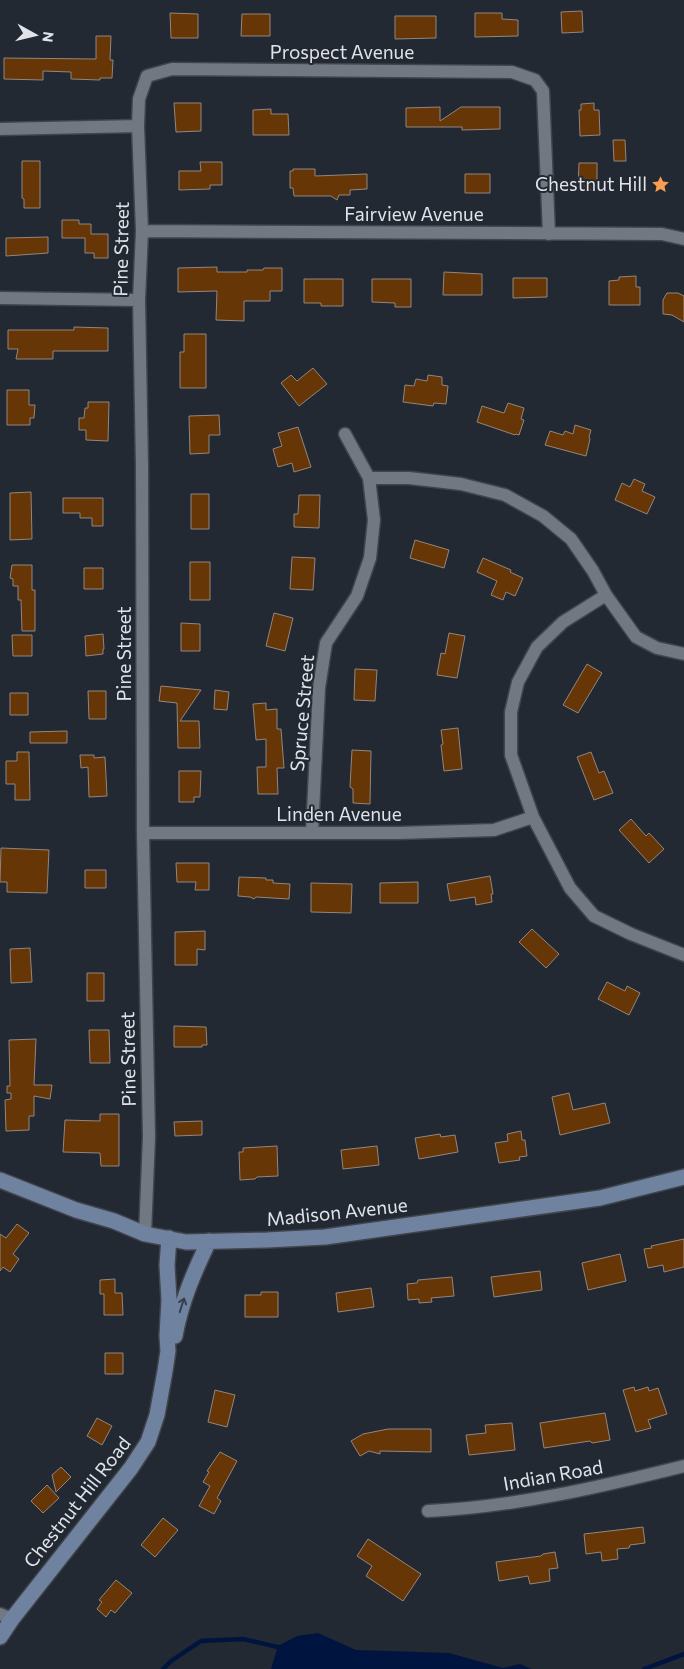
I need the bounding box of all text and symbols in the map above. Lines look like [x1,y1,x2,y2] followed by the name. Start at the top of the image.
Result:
[10,10,60,60] north arrow
[39,30,58,43] text: N
[270,40,414,63] street label: Prospect Avenue
[535,172,647,195] place label: Chestnut Hill
[651,174,671,194] place icon: Chestnut Hill
[108,201,133,297] street label: Pine Street
[344,202,484,225] street label: Fairview Avenue
[112,606,135,702] street label: Pine Street
[285,653,318,772] street label: Spruce Street
[276,802,402,825] street label: Linden Avenue
[115,1011,140,1107] street label: Pine Street
[265,1193,409,1230] street label: Madison Avenue
[178,1297,188,1313] one-way arrow
[18,1432,135,1572] street label: Chestnut Hill Road
[501,1454,605,1495] street label: Indian Road

